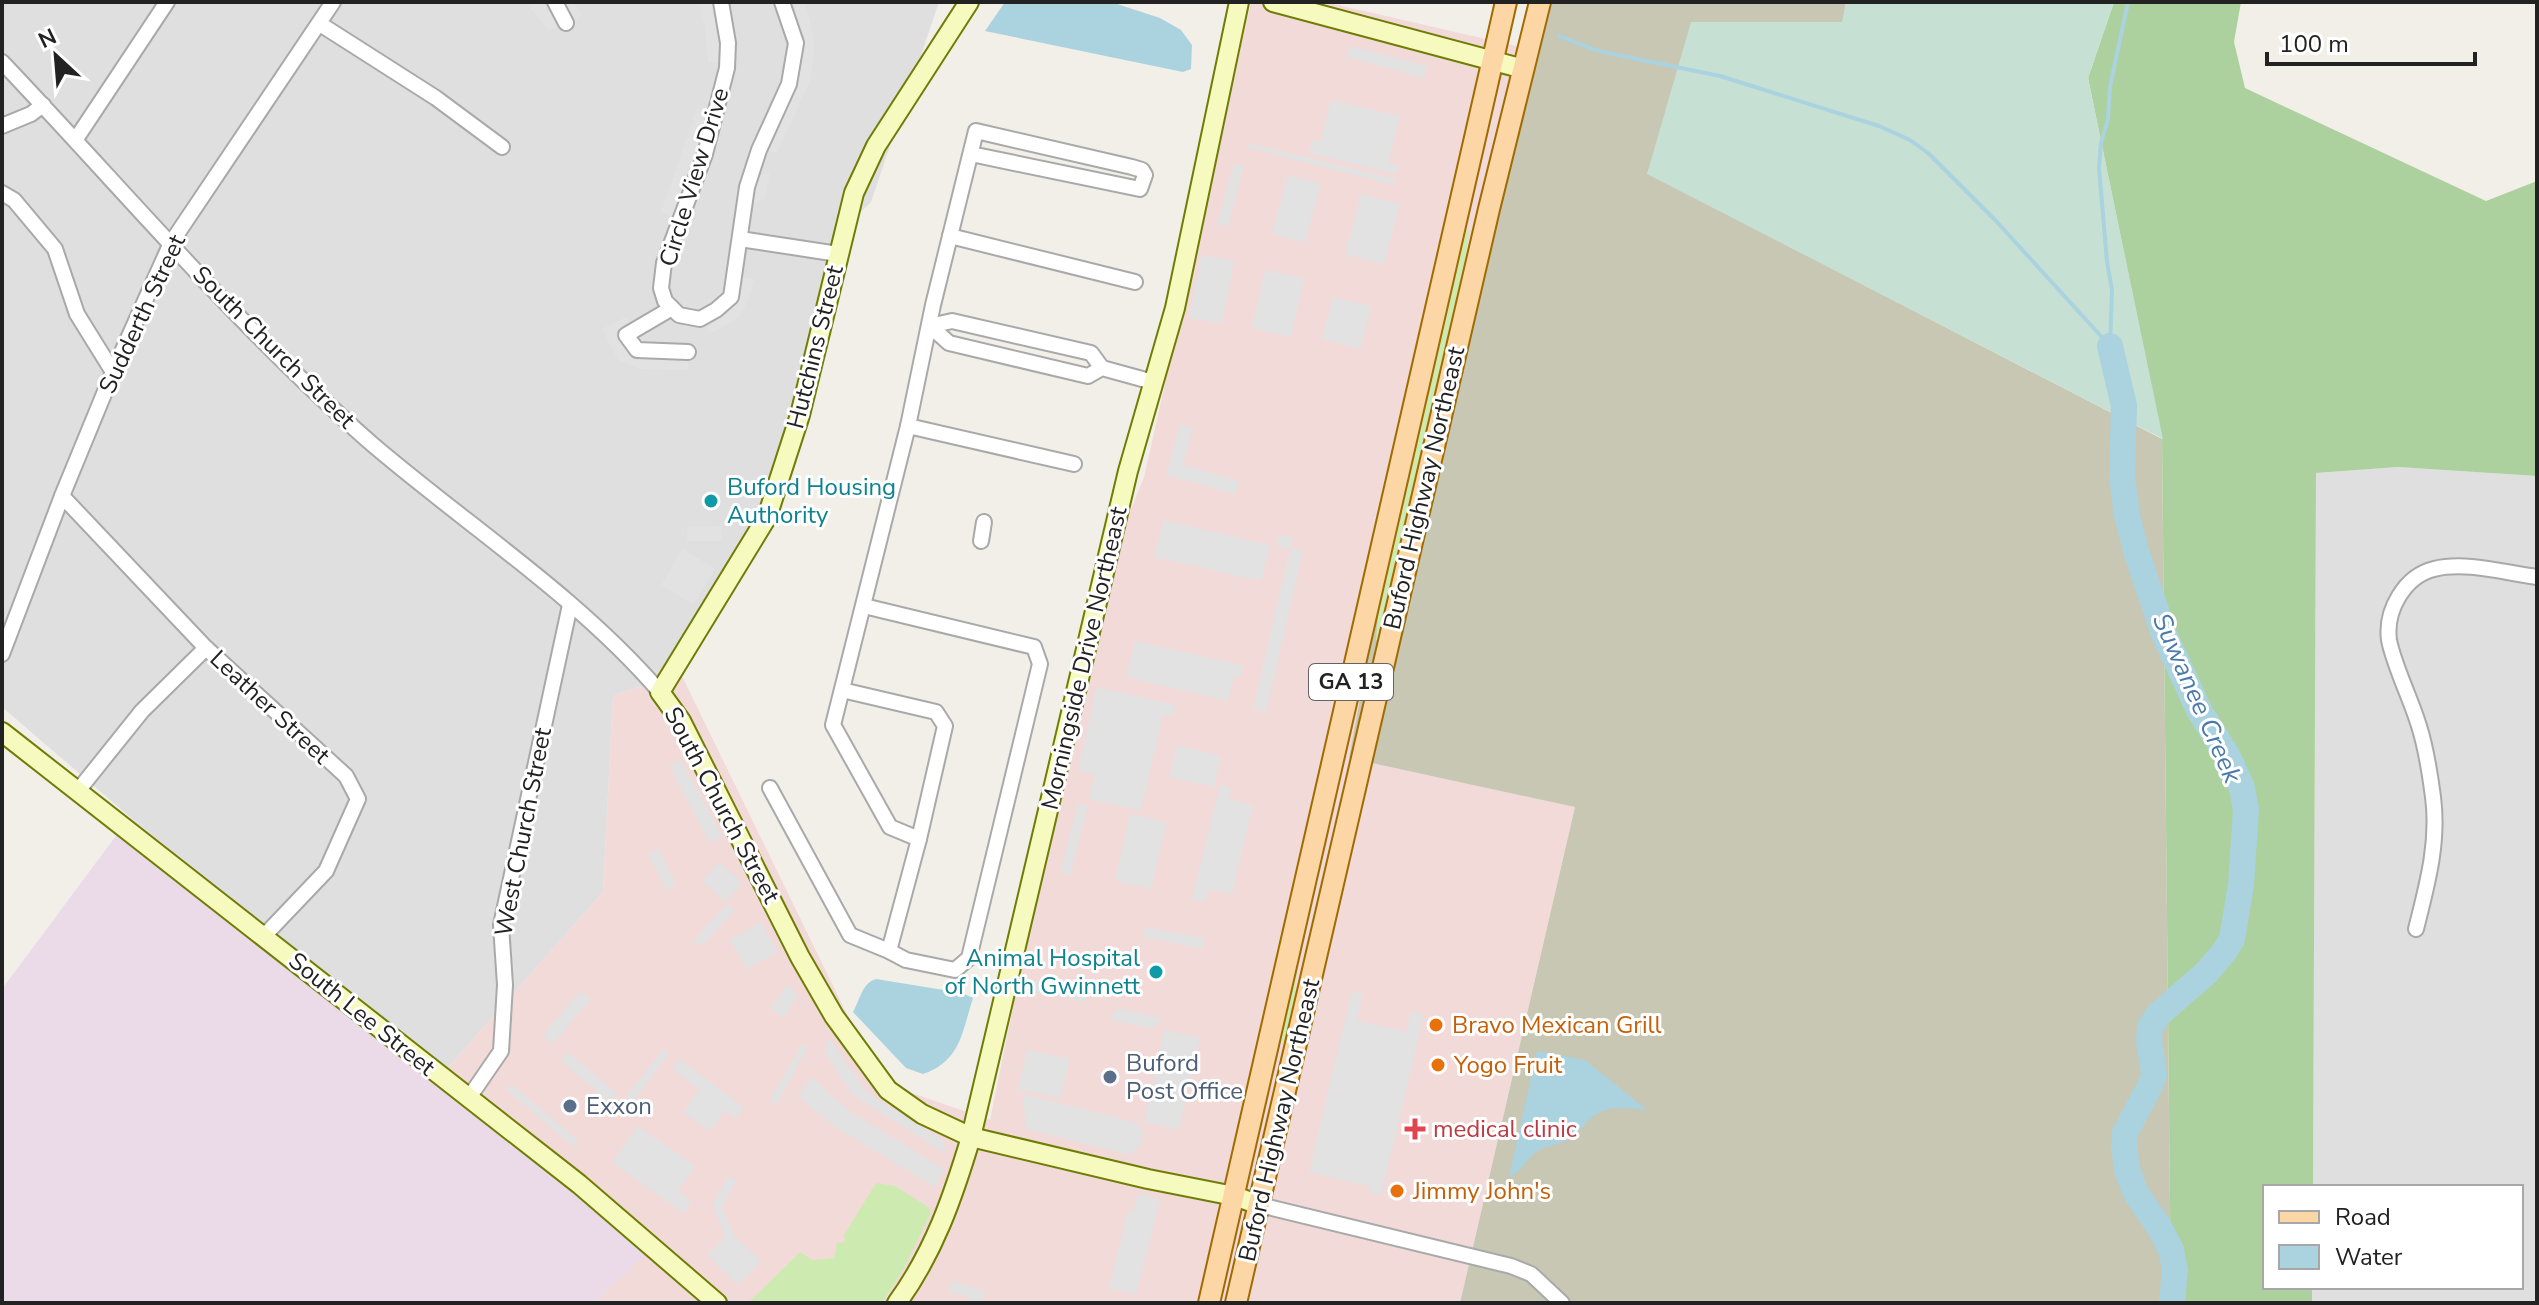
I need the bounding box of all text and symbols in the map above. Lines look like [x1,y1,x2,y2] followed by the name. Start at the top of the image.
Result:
[16,16,96,96] north arrow
[2267,16,2475,66] scale bar
[34,22,62,56] text: N
[2279,28,2349,60] text: 100 m
[652,84,736,270] street label: Circle View Drive
[91,229,193,399] street label: Sudderth Street
[186,259,363,436] street label: South Church Street
[779,261,851,432] street label: Hutchins Street
[1376,343,1472,633] street label: Buford Highway Northeast
[727,471,896,531] place label: Buford Housing Authority
[702,492,720,510] marker: Buford Housing Authority
[1034,503,1135,813] street label: Morningside Drive Northeast
[2144,608,2250,789] water label: Suwanee Creek
[203,643,337,771] street label: Leather Street
[1309,664,1393,700] road number: GA 13
[657,701,788,909] street label: South Church Street
[487,724,559,939] street label: West Church Street
[944,942,1141,1002] place label: Animal Hospital of North Gwinnett
[282,945,442,1083] street label: South Lee Street
[1147,963,1165,981] marker: Animal Hospital of North Gwinnett
[1231,975,1327,1265] street label: Buford Highway Northeast
[1452,1009,1662,1041] place label: Bravo Mexican Grill
[1427,1016,1445,1034] marker: Bravo Mexican Grill
[1126,1047,1243,1107] place label: Buford Post Office
[1453,1049,1563,1081] place label: Yogo Fruit
[1429,1056,1447,1074] marker: Yogo Fruit
[1101,1068,1119,1086] marker: Buford Post Office
[586,1090,652,1122] place label: Exxon
[561,1097,579,1115] marker: Exxon
[1433,1113,1577,1145] place label: medical clinic
[1404,1118,1426,1140] marker: medical clinic
[1412,1175,1551,1207] place label: Jimmy John's
[1388,1182,1406,1200] marker: Jimmy John's
[2263,1185,2523,1289] legend
[2335,1201,2391,1233] text: Road
[2335,1241,2403,1273] text: Water

